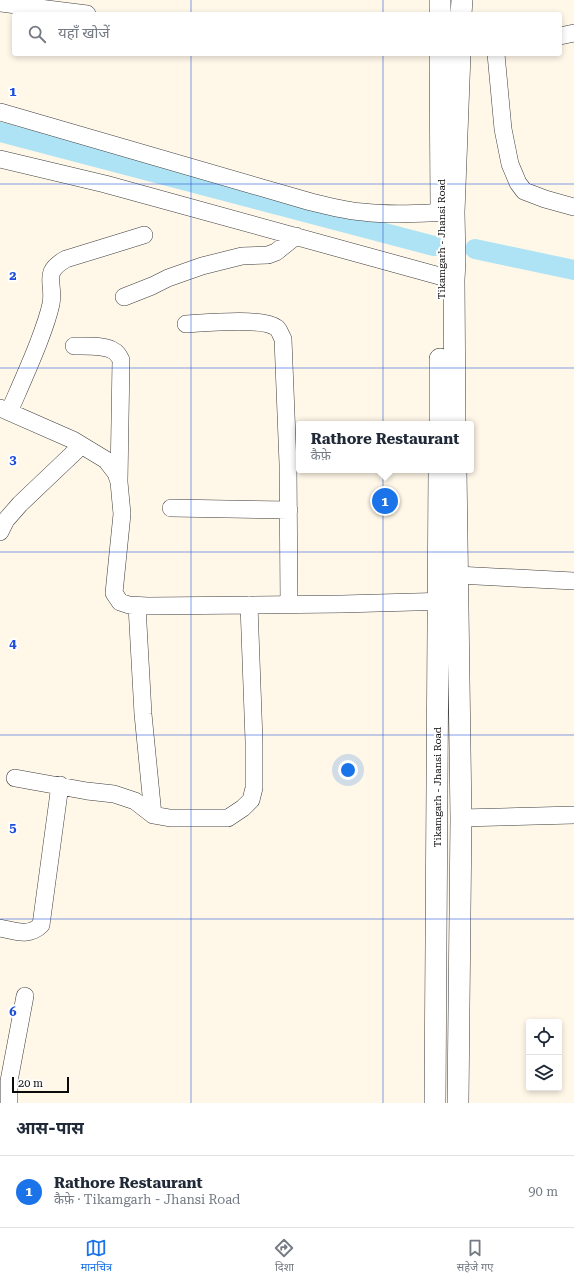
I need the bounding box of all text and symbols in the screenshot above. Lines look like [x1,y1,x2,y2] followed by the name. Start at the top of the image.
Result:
[12,12,562,56] search box
[26,23,48,45] icon: search
[58,24,110,42] text: यहाँ खोजें
[9,84,17,99] text: 1
[436,178,447,299] street label: Tikamgarh - Jhansi Road
[9,268,17,283] text: 2
[296,421,474,473] popup
[311,430,459,448] text: Rathore Restaurant
[311,448,331,463] text: कैफ़े
[9,452,17,467] text: 3
[372,486,398,516] pin: 1
[9,636,17,651] text: 4
[432,726,443,847] street label: Tikamgarh - Jhansi Road
[338,760,358,780] your location
[9,820,17,835] text: 5
[9,1004,17,1019] text: 6
[526,1019,562,1091] map controls
[526,1019,562,1055] button: locate
[526,1055,562,1091] button: layers
[12,1075,69,1094] scale bar
[18,1077,43,1090] text: 20 m
[16,1118,84,1138] text: आस-पास
[54,1174,203,1192] text: Rathore Restaurant
[25,1184,33,1199] text: 1
[528,1184,558,1199] text: 90 m
[54,1192,240,1207] text: कैफ़े · Tikamgarh - Jhansi Road
[81,1237,112,1275] tab: मानचित्र
[273,1237,295,1275] tab: दिशा
[457,1237,493,1275] tab: सहेजे गए

